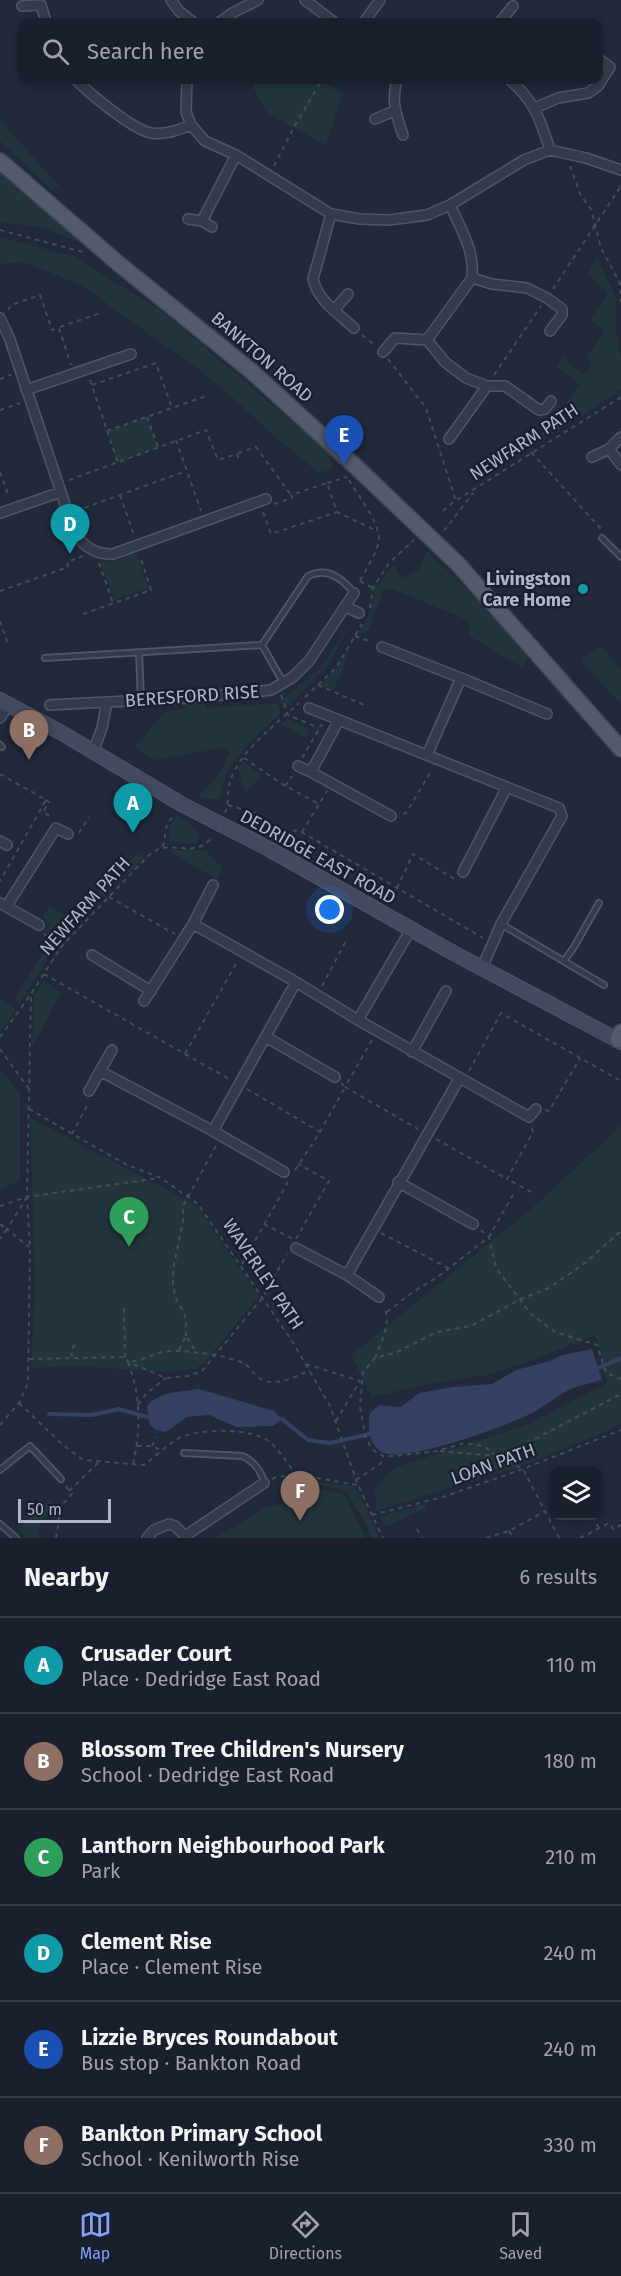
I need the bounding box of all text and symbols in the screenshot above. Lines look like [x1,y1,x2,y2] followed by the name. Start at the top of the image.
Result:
[18,18,603,84] search box
[39,35,72,68] icon: search
[87,38,205,65] text: Search here
[207,307,317,407] street label: BANKTON ROAD
[466,399,582,485] street label: NEWFARM PATH
[324,416,364,465] pin: E
[50,504,90,554] pin: D
[482,568,571,611] place label: Livingston Care Home
[576,582,590,596] marker: Livingston Care Home
[124,680,260,712] street label: BERESFORD RISE
[9,710,48,760] pin: B
[114,784,152,833] pin: A
[236,805,400,909] street label: DEDRIDGE EAST ROAD
[35,852,135,960] street label: NEWFARM PATH
[315,895,344,924] your location
[110,1198,148,1247] pin: C
[218,1214,308,1334] street label: WAVERLEY PATH
[448,1439,538,1489] street label: LOAN PATH
[549,1466,603,1520] map controls
[549,1466,603,1520] button: layers
[280,1472,320,1521] pin: F
[18,1496,111,1524] scale bar
[27,1500,62,1519] text: 50 m
[24,1562,109,1593] text: Nearby
[520,1565,597,1589] text: 6 results
[81,1640,232,1667] text: Crusader Court
[38,1653,49,1677] text: A
[546,1653,597,1677] text: 110 m
[81,1667,321,1691] text: Place · Dedridge East Road
[81,1736,404,1763] text: Blossom Tree Children's Nursery
[37,1749,50,1773] text: B
[544,1749,597,1773] text: 180 m
[81,1763,334,1787] text: School · Dedridge East Road
[81,1832,385,1859] text: Lanthorn Neighbourhood Park
[38,1845,49,1869] text: C
[545,1845,597,1869] text: 210 m
[81,1859,120,1883] text: Park
[81,1928,212,1955] text: Clement Rise
[37,1941,50,1965] text: D
[543,1941,597,1965] text: 240 m
[81,1955,262,1979] text: Place · Clement Rise
[81,2024,338,2051] text: Lizzie Bryces Roundabout
[38,2037,49,2061] text: E
[543,2037,597,2061] text: 240 m
[81,2051,301,2075] text: Bus stop · Bankton Road
[81,2120,322,2147] text: Bankton Primary School
[39,2133,48,2157] text: F
[543,2133,597,2157] text: 330 m
[81,2147,299,2171] text: School · Kenilworth Rise
[79,2208,112,2263] tab: Map
[269,2208,342,2263] tab: Directions
[499,2208,542,2263] tab: Saved

